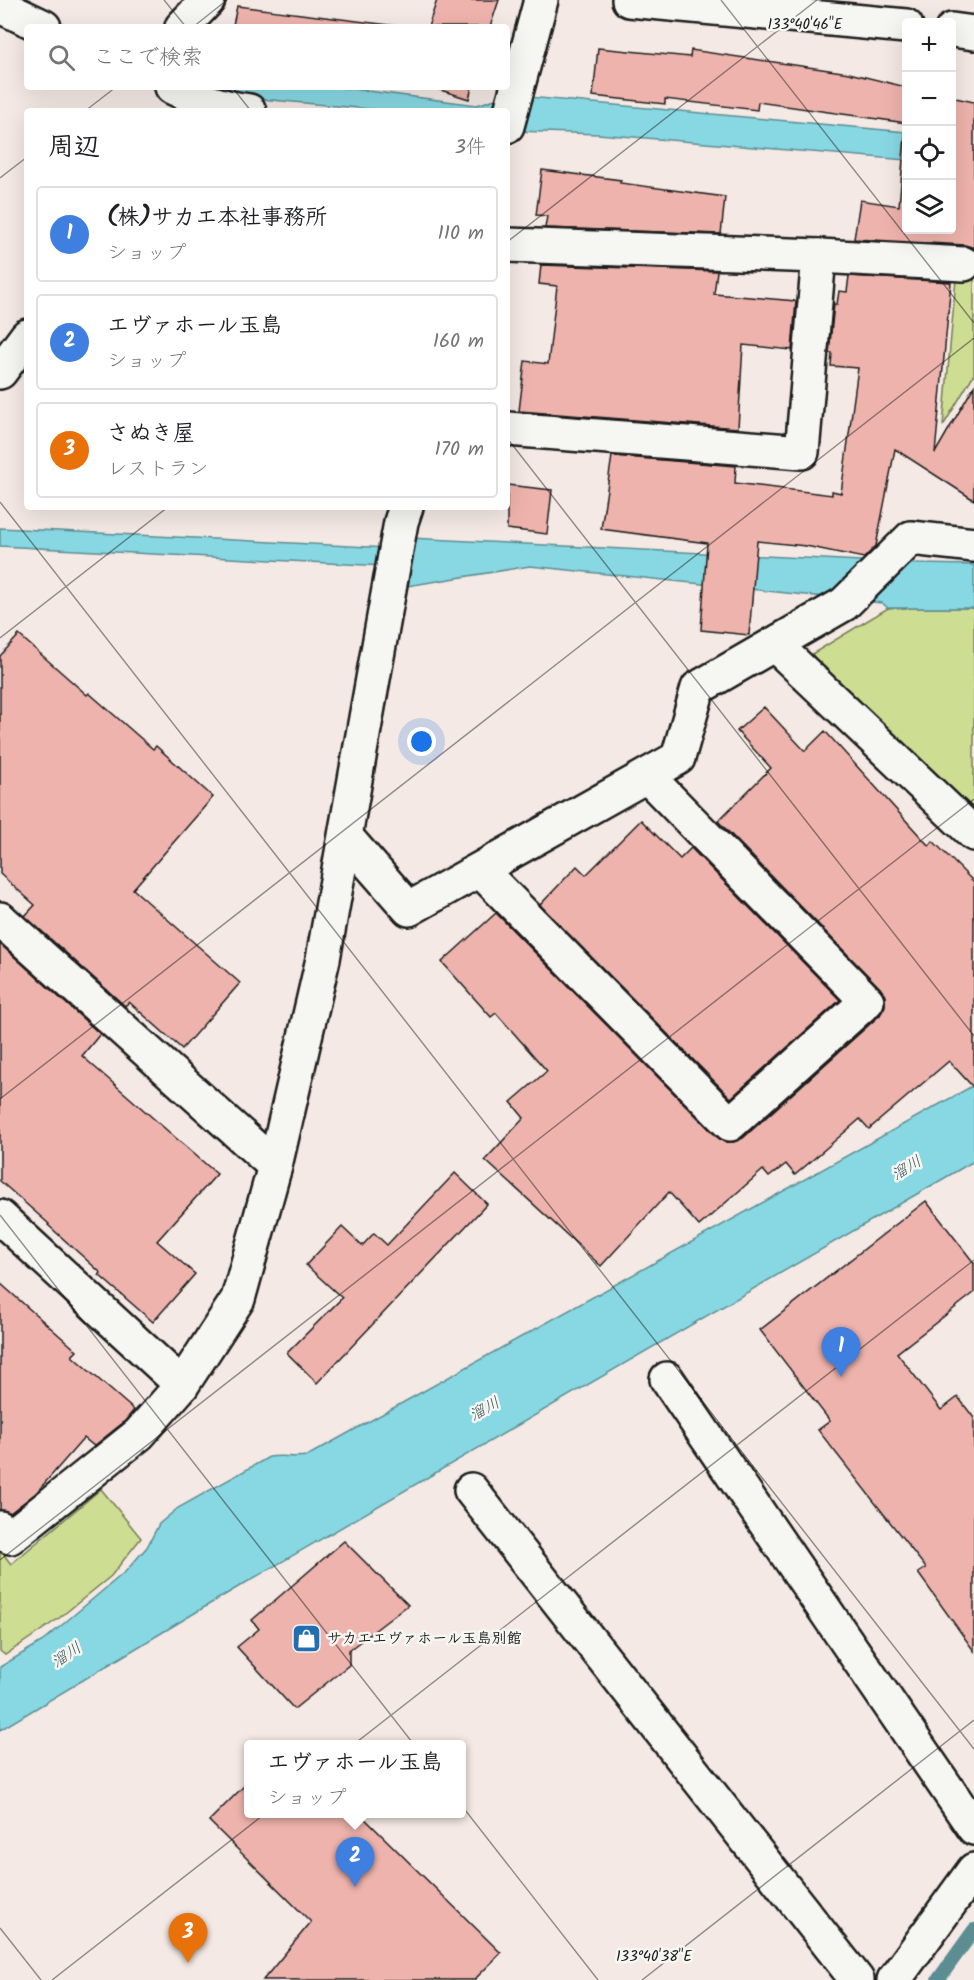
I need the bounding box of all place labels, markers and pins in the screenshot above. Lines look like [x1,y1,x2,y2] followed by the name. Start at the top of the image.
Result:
[822,1328,860,1377] pin: 1
[290,1622,322,1654] shop icon: サカエエヴァホール玉島別館
[327,1627,522,1651] place label: サカエエヴァホール玉島別館
[336,1838,374,1887] pin: 2
[168,1914,207,1963] pin: 3

